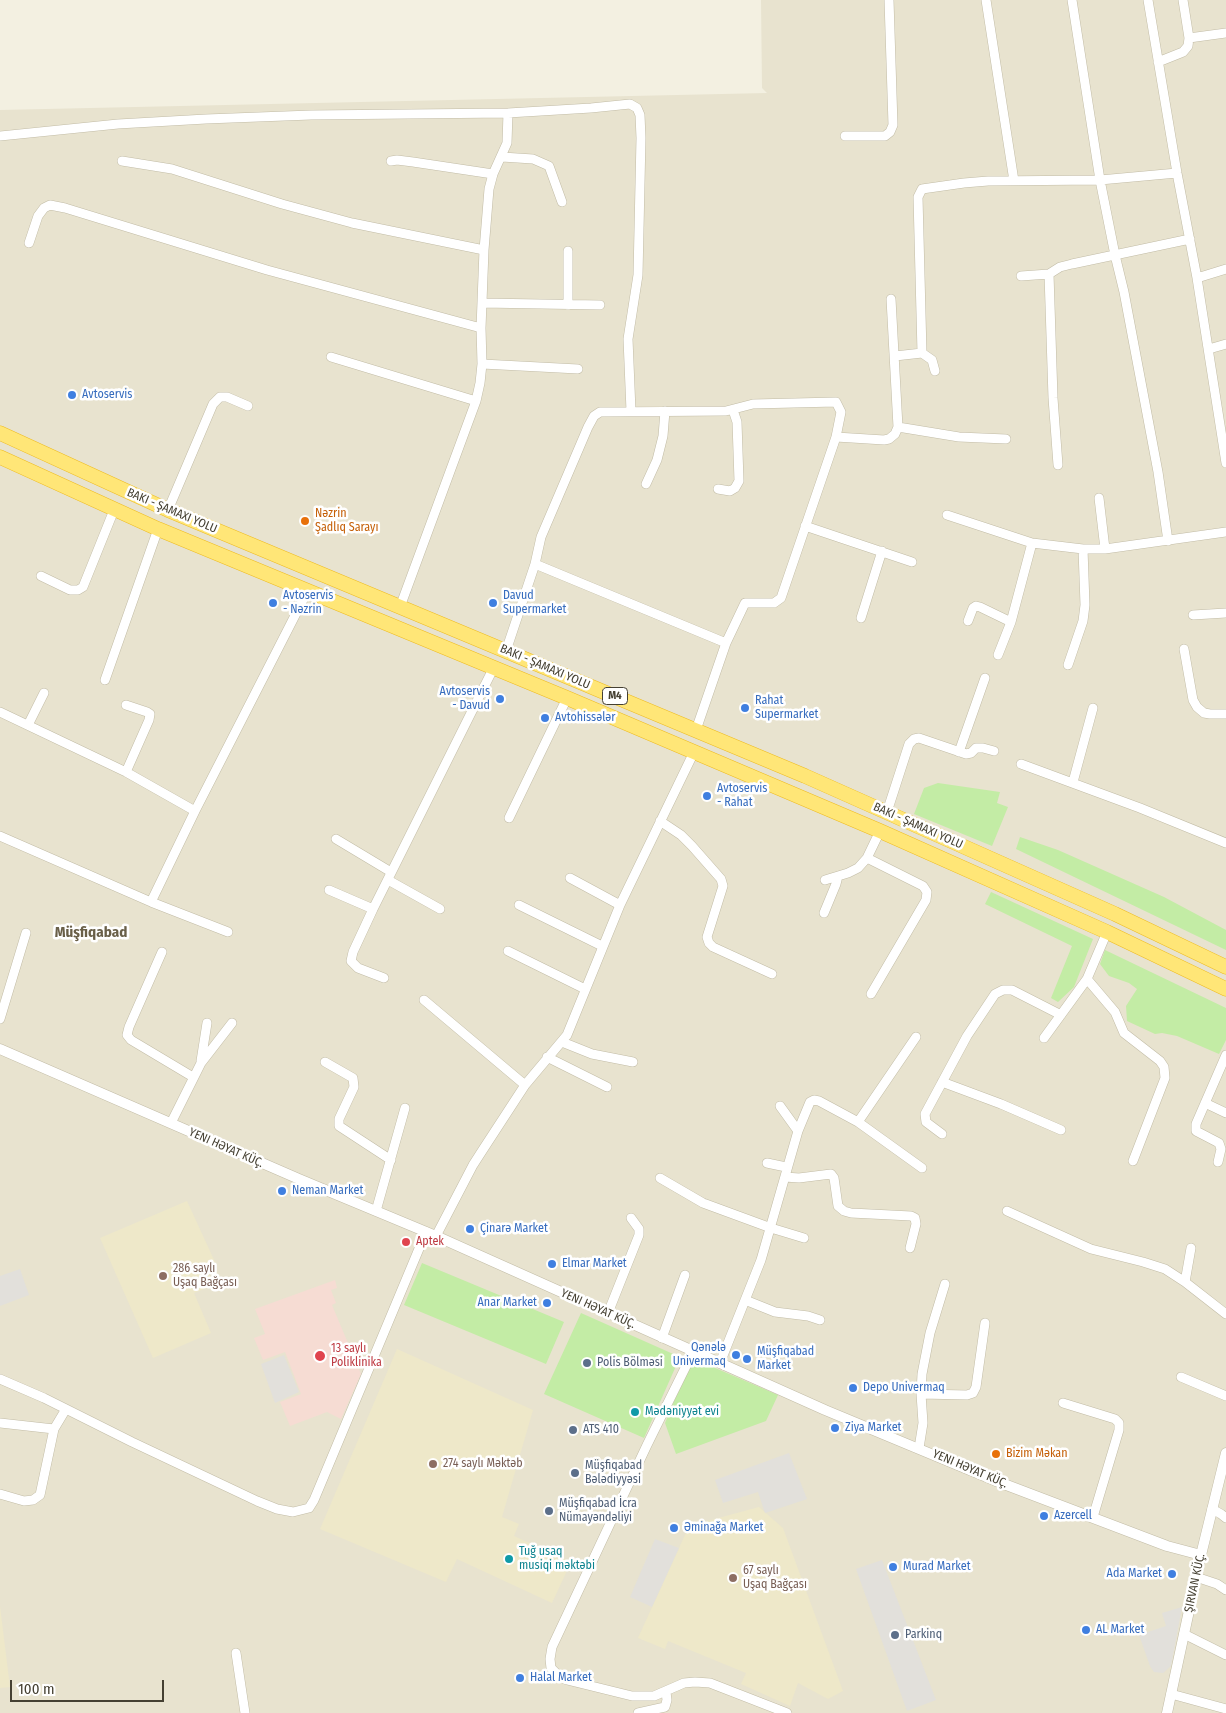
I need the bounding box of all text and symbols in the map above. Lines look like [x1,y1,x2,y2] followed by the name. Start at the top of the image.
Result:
[82,388,132,402] place label: Avtoservis
[66,389,78,401] marker: Avtoservis
[125,486,219,536] street label: BAKI - ŞAMAXI YOLU
[315,507,378,535] place label: Nəzrin Şadlıq Sarayı
[299,515,311,527] marker: Nəzrin Şadlıq Sarayı
[283,589,333,617] place label: Avtoservis - Nəzrin
[503,589,566,617] place label: Davud Supermarket
[267,597,279,609] marker: Avtoservis - Nəzrin
[487,597,499,609] marker: Davud Supermarket
[498,642,592,692] street label: BAKI - ŞAMAXI YOLU
[440,685,490,713] place label: Avtoservis - Davud
[602,688,628,704] road number: M4
[494,693,506,705] marker: Avtoservis - Davud
[755,694,818,722] place label: Rahat Supermarket
[739,702,751,714] marker: Rahat Supermarket
[555,711,615,725] place label: Avtohissələr
[539,712,551,724] marker: Avtohissələr
[717,782,767,810] place label: Avtoservis - Rahat
[701,790,713,802] marker: Avtoservis - Rahat
[871,800,965,852] street label: BAKI - ŞAMAXI YOLU
[55,924,127,942] district label: Müşfiqabad
[186,1125,266,1171] street label: YENI HƏYAT KÜÇ.
[292,1184,363,1198] place label: Neman Market
[276,1185,288,1197] marker: Neman Market
[480,1222,548,1236] place label: Çinarə Market
[464,1223,476,1235] marker: Çinarə Market
[416,1235,444,1249] place label: Aptek
[400,1236,412,1248] marker: Aptek
[562,1257,627,1271] place label: Elmar Market
[546,1258,558,1270] marker: Elmar Market
[173,1262,237,1290] place label: 286 saylı Uşaq Bağçası
[157,1270,169,1282] marker: 286 saylı Uşaq Bağçası
[558,1286,638,1332] street label: YENI HƏYAT KÜÇ.
[478,1296,537,1310] place label: Anar Market
[541,1297,553,1309] marker: Anar Market
[673,1341,726,1369] place label: Qənələ Univermaq
[331,1342,382,1370] place label: 13 saylı Poliklinika
[757,1345,814,1373] place label: Müşfiqabad Market
[313,1349,327,1363] marker: 13 saylı Poliklinika
[730,1349,742,1361] marker: Qənələ Univermaq
[741,1353,753,1365] marker: Müşfiqabad Market
[597,1356,663,1370] place label: Polis Bölməsi
[581,1357,593,1369] marker: Polis Bölməsi
[863,1381,945,1395] place label: Depo Univermaq
[847,1382,859,1394] marker: Depo Univermaq
[645,1405,719,1419] place label: Mədəniyyət evi
[629,1406,641,1418] marker: Mədəniyyət evi
[845,1421,902,1435] place label: Ziya Market
[829,1422,841,1434] marker: Ziya Market
[583,1423,619,1437] place label: ATS 410
[567,1424,579,1436] marker: ATS 410
[930,1447,1010,1491] street label: YENI HƏYAT KÜÇ.
[1006,1447,1068,1461] place label: Bizim Məkan
[990,1448,1002,1460] marker: Bizim Məkan
[443,1457,523,1471] place label: 274 saylı Məktəb
[427,1458,439,1470] marker: 274 saylı Məktəb
[585,1459,642,1487] place label: Müşfiqabad Bələdiyyəsi
[569,1467,581,1479] marker: Müşfiqabad Bələdiyyəsi
[559,1497,637,1525] place label: Müşfiqabad İcra Nümayəndəliyi
[543,1505,555,1517] marker: Müşfiqabad İcra Nümayəndəliyi
[1054,1509,1092,1523] place label: Azercell
[1038,1510,1050,1522] marker: Azercell
[684,1521,763,1535] place label: Əminağa Market
[668,1522,680,1534] marker: Əminağa Market
[519,1545,595,1573] place label: Tuğ usaq musiqi məktəbi
[1182,1552,1208,1614] street label: ŞIRVAN KÜÇ.
[503,1553,515,1565] marker: Tuğ usaq musiqi məktəbi
[903,1560,971,1574] place label: Murad Market
[887,1561,899,1573] marker: Murad Market
[743,1564,807,1592] place label: 67 saylı Uşaq Bağçası
[1107,1567,1162,1581] place label: Ada Market
[1166,1568,1178,1580] marker: Ada Market
[727,1572,739,1584] marker: 67 saylı Uşaq Bağçası
[1096,1623,1144,1637] place label: AL Market
[1080,1624,1092,1636] marker: AL Market
[905,1628,942,1642] place label: Parkinq
[889,1629,901,1641] marker: Parkinq
[12,1670,166,1702] scale bar
[530,1671,592,1685] place label: Halal Market
[514,1672,526,1684] marker: Halal Market
[18,1680,55,1698] text: 100 m

